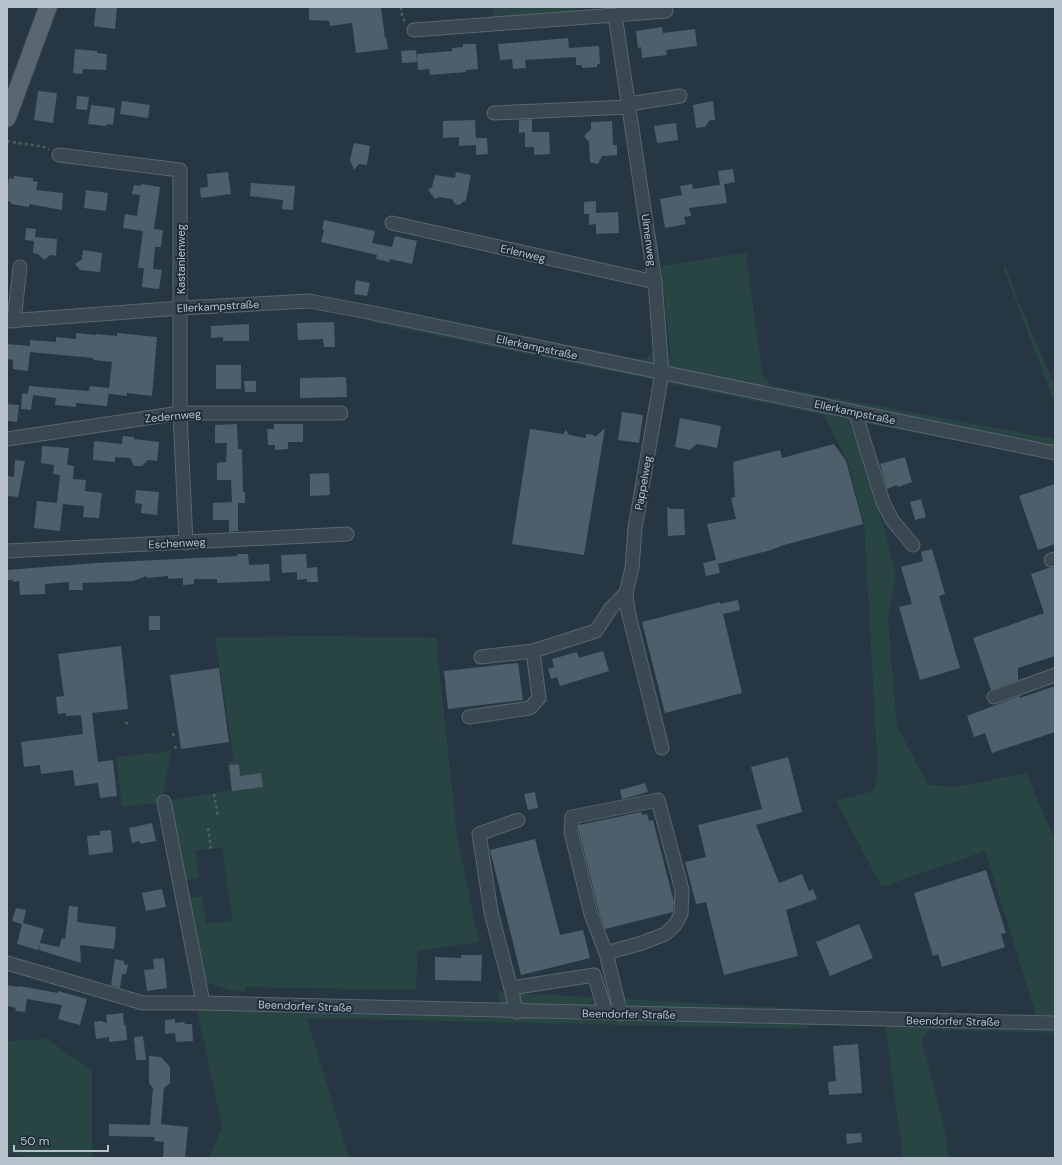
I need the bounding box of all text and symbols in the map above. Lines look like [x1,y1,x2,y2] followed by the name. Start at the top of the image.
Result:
[638,213,660,267] street label: Ulmenweg
[174,224,188,294] street label: Kastanienweg
[499,241,547,265] street label: Erlenweg
[176,297,260,315] street label: Ellerkampstraße
[495,332,579,362] street label: Ellerkampstraße
[813,397,897,427] street label: Ellerkampstraße
[144,407,202,425] street label: Zedernweg
[631,455,655,511] street label: Pappelweg
[148,535,206,551] street label: Eschenweg
[258,997,352,1015] street label: Beendorfer Straße
[582,1006,676,1022] street label: Beendorfer Straße
[906,1013,1000,1029] street label: Beendorfer Straße
[14,1127,108,1153] scale bar
[20,1133,49,1149] text: 50 m

